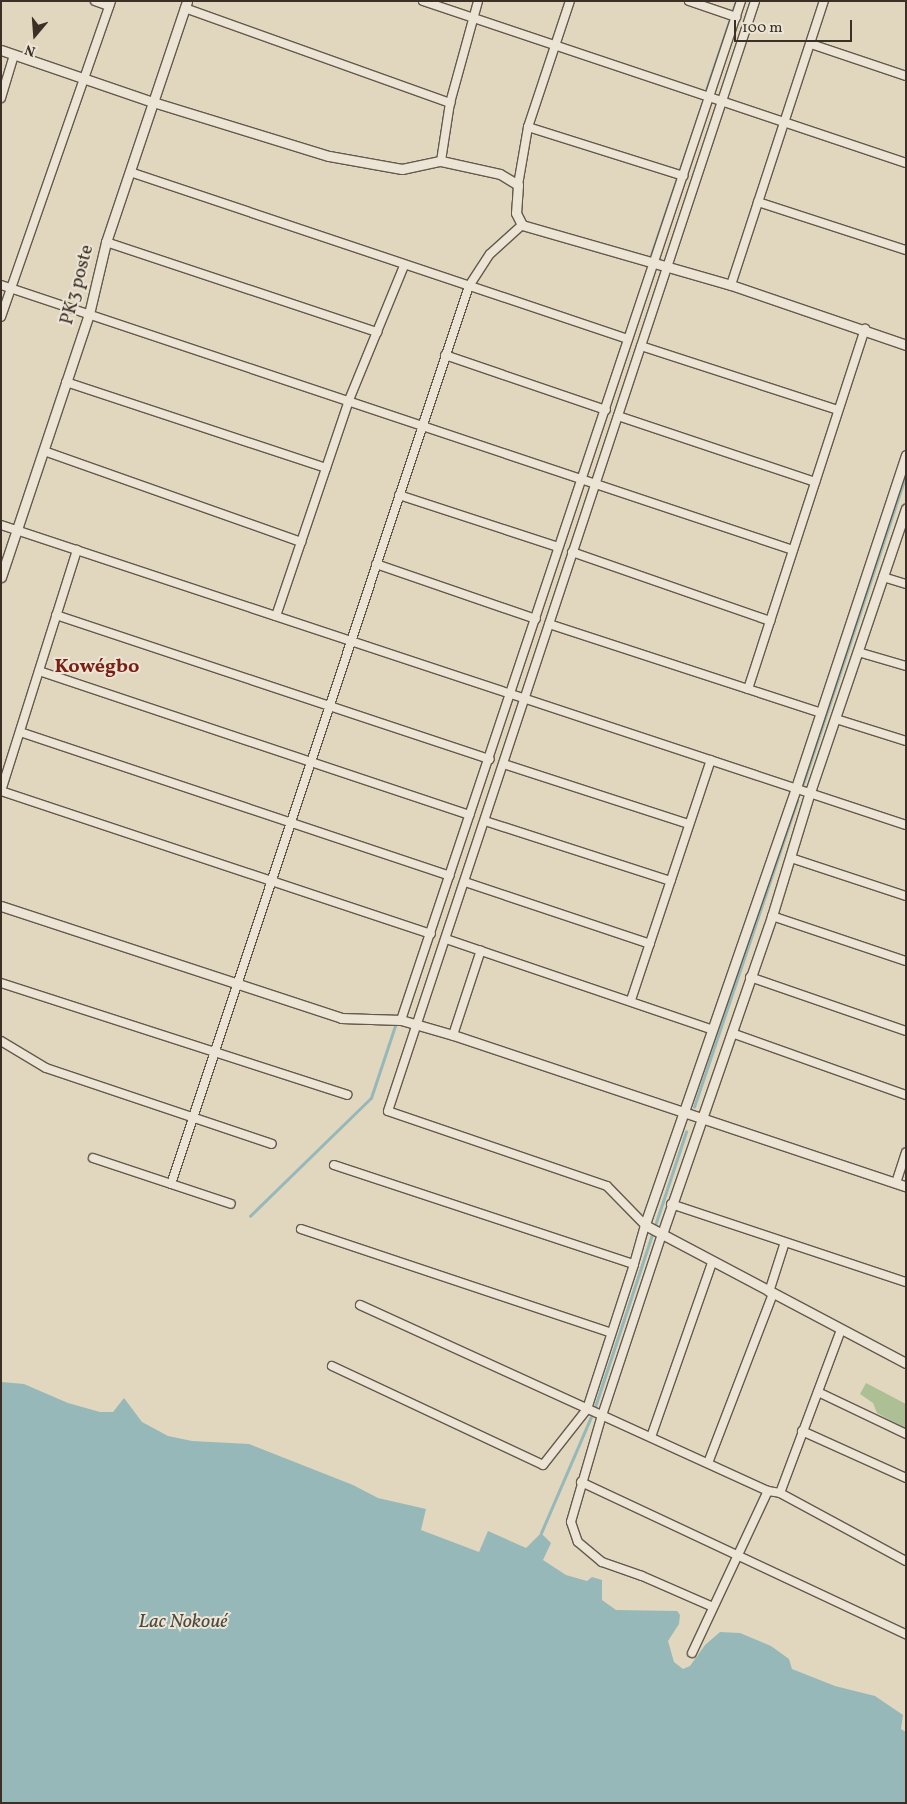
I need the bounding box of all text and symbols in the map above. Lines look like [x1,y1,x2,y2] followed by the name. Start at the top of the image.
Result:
[10,10,60,60] north arrow
[737,10,854,42] scale bar
[742,18,782,39] text: 100 m
[22,39,38,60] text: N
[56,242,100,328] street label: PK3 poste
[55,655,139,679] district label: Kowégbo
[138,1610,228,1634] water label: Lac Nokoué

